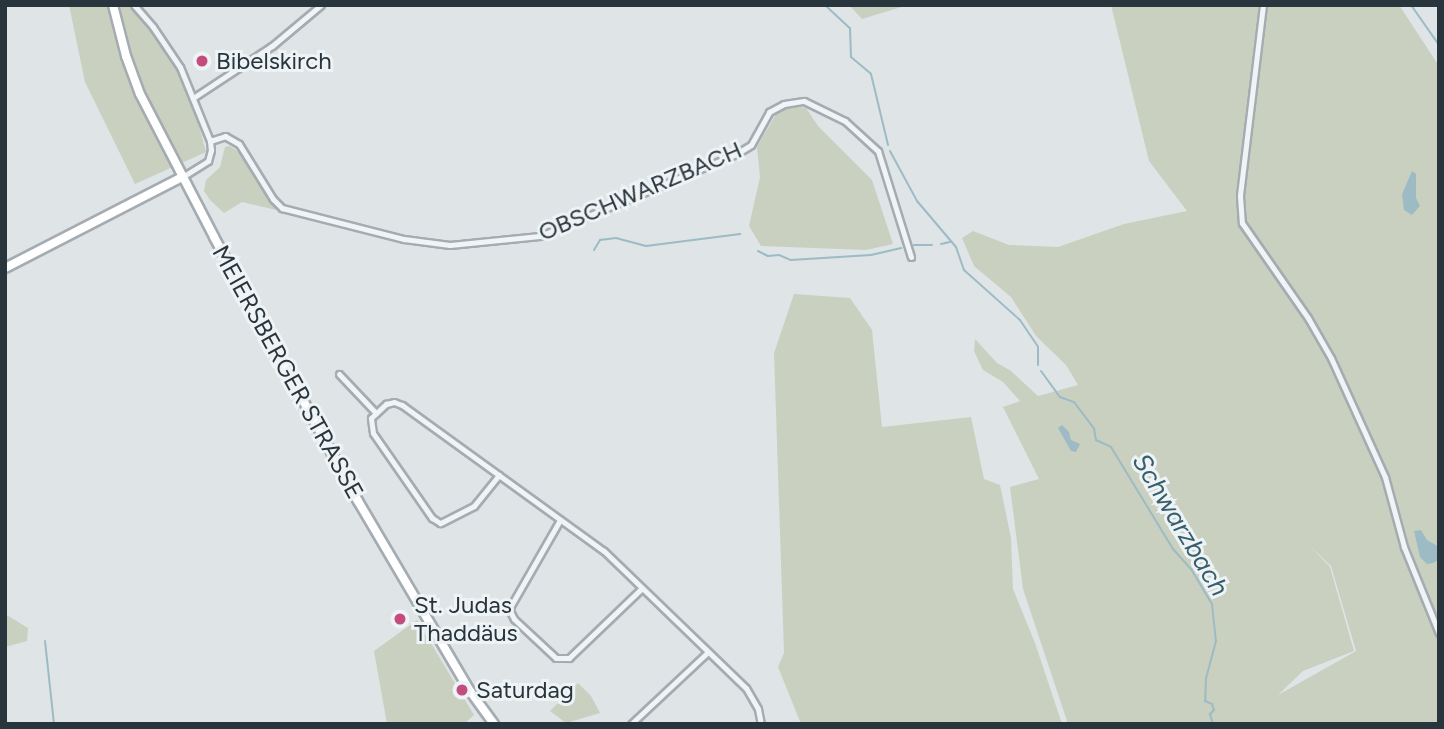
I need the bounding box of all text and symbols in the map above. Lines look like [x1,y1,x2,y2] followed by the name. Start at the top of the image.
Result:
[216,47,332,75] place label: Bibelskirch
[194,53,210,69] marker: Bibelskirch
[534,135,746,247] street label: OBSCHWARZBACH
[206,240,370,504] street label: MEIERSBERGER STRASSE
[1125,448,1235,602] water label: Schwarzbach
[414,591,518,647] place label: St. Judas Thaddäus
[392,611,408,627] marker: St. Judas Thaddäus
[476,676,574,704] place label: Saturdag
[454,682,470,698] marker: Saturdag

